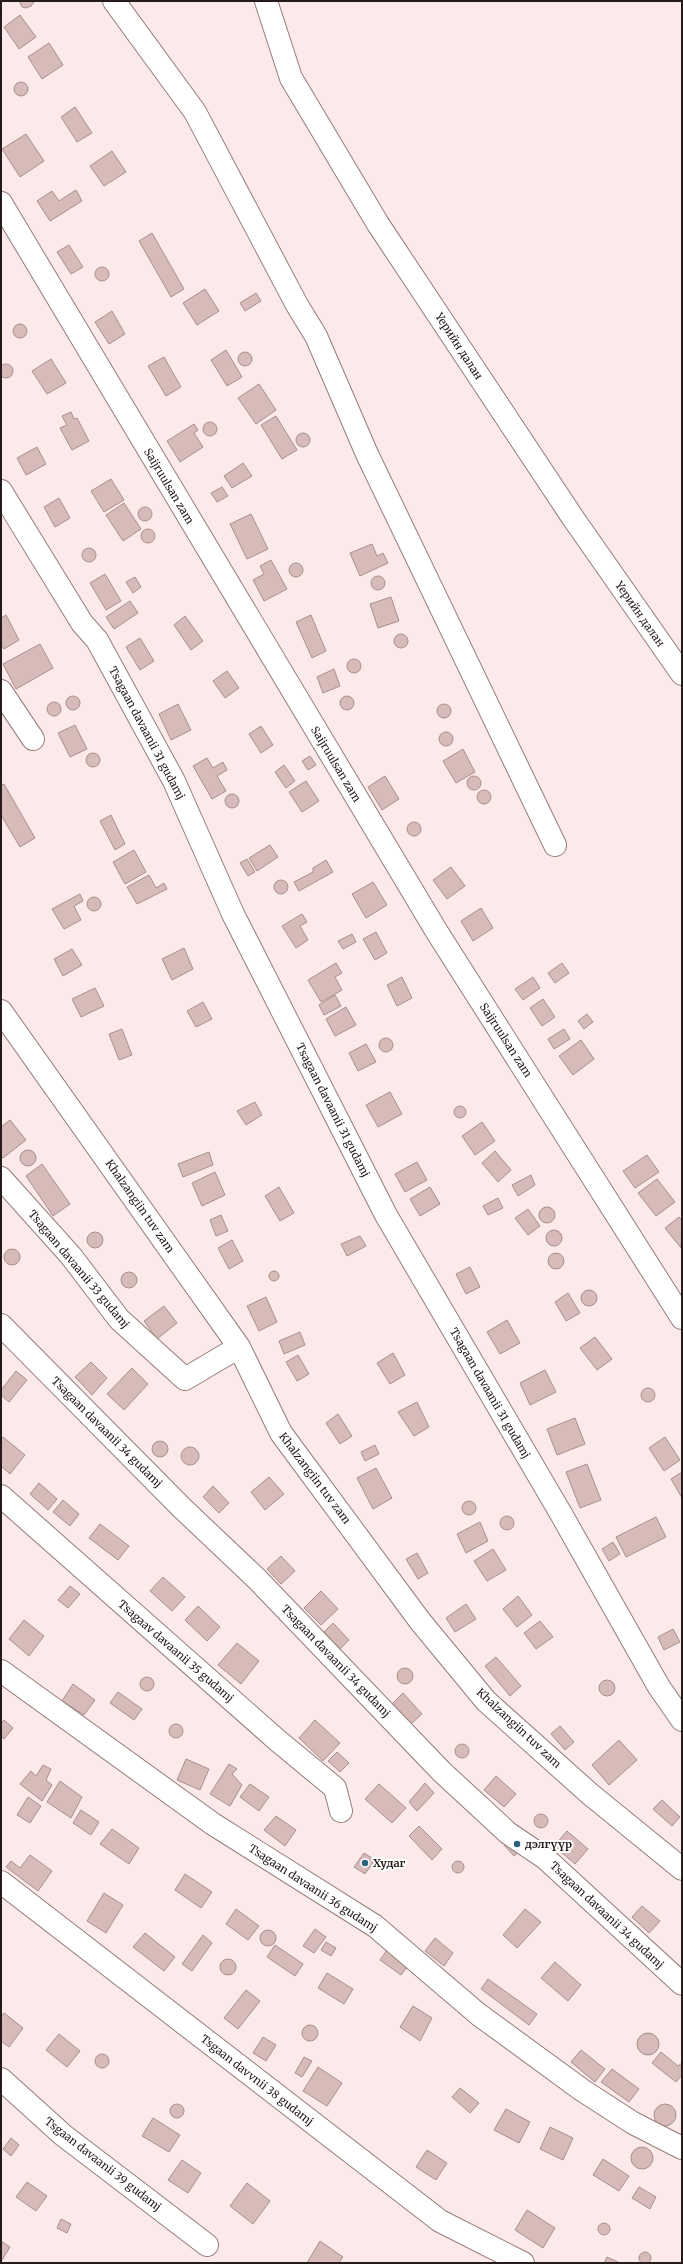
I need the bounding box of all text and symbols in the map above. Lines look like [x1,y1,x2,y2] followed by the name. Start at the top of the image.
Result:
[432,309,486,382] street label: Үерийн далан
[141,446,197,526] street label: Saijruulsan zam
[612,578,668,650] street label: Үерийн далан
[106,664,188,802] street label: Tsagaan davaanii 31 gudamj
[308,724,364,804] street label: Saijruulsan zam
[477,1000,535,1080] street label: Saijruulsan zam
[293,1041,373,1179] street label: Tsagaan davaanii 31 gudamj
[103,1157,178,1255] street label: Khalzangiin tuv zam
[25,1207,133,1331] street label: Tsagaan davaanii 33 gudamj
[447,1325,533,1461] street label: Tsagaan davaanii 31 gudamj
[49,1374,165,1490] street label: Tsagaan davaanii 34 gudamj
[276,1430,354,1526] street label: Khalzangiin tuv zam
[115,1597,237,1705] street label: Tsagaav davaanii 35 gudamj
[279,1602,393,1720] street label: Tsagaan davaanii 34 gudamj
[474,1685,564,1771] street label: Khalzangiin tuv zam
[524,1837,572,1851] place label: дэлгүүр
[512,1839,522,1849] marker: дэлгүүр
[246,1841,380,1935] street label: Tsagaan davaanii 36 gudamj
[373,1856,406,1870] place label: Худаг
[360,1858,370,1868] marker: Худаг
[547,1858,667,1972] street label: Tsagaan davaanii 34 gudamj
[198,2032,316,2128] street label: Tsgaan davvnii 38 gudamj
[42,2114,164,2214] street label: Tsgaan davaanii 39 gudamj

